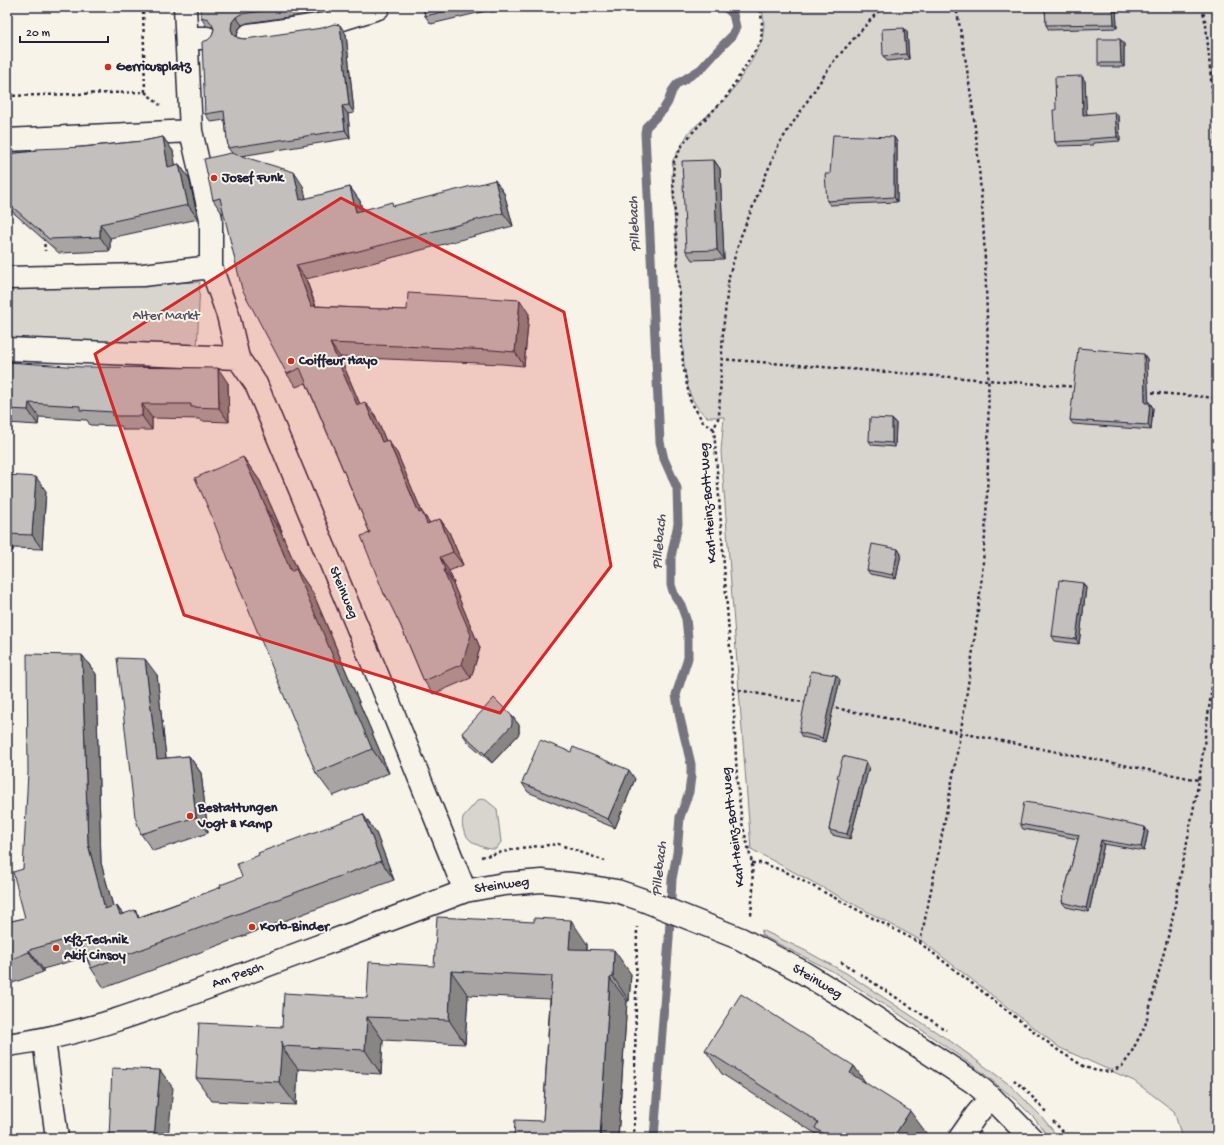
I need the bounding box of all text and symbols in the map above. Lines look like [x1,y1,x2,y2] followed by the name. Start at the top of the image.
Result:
[20,18,108,44] scale bar
[26,27,51,41] text: 20 m
[116,59,192,76] place label: Gerricusplatz
[103,62,113,72] marker: Gerricusplatz
[221,170,285,187] place label: Josef Funk
[209,173,219,183] marker: Josef Funk
[625,195,645,252] water label: Pillebach
[133,308,201,325] park label: Alter Markt
[298,353,378,370] place label: Coiffeur Hayo
[286,356,296,366] marker: Coiffeur Hayo
[696,442,722,564] street label: Karl-Heinz-Bott-Weg
[649,513,671,570] water label: Pillebach
[324,564,362,622] street label: Steinweg
[718,766,750,888] street label: Karl-Heinz-Bott-Weg
[197,800,278,833] place label: Bestattungen Vogt & Kamp
[185,811,195,821] marker: Bestattungen Vogt & Kamp
[648,840,672,897] water label: Pillebach
[473,874,531,898] street label: Steinweg
[259,919,331,936] place label: Korb-Binder
[247,922,257,932] marker: Korb-Binder
[63,932,129,965] place label: Kfz-Technik Akif Cinsoy
[51,943,61,953] marker: Kfz-Technik Akif Cinsoy
[210,959,267,993] street label: Am Pesch
[789,961,845,1004] street label: Steinweg

